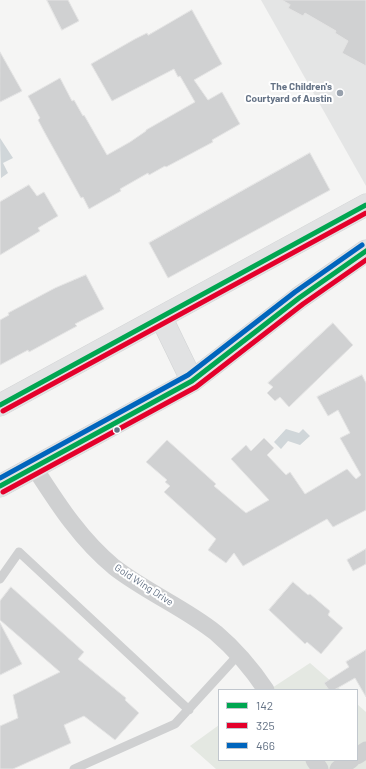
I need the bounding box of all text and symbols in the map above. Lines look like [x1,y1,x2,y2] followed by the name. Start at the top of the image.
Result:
[246,81,332,104] place label: The Children's Courtyard of Austin
[335,88,345,98] marker: The Children's Courtyard of Austin
[112,425,122,435] unlabelled marker
[112,562,176,608] street label: Gold Wing Drive
[218,689,358,761] legend
[256,698,273,712] text: 142
[256,718,275,732] text: 325
[256,738,275,752] text: 466

